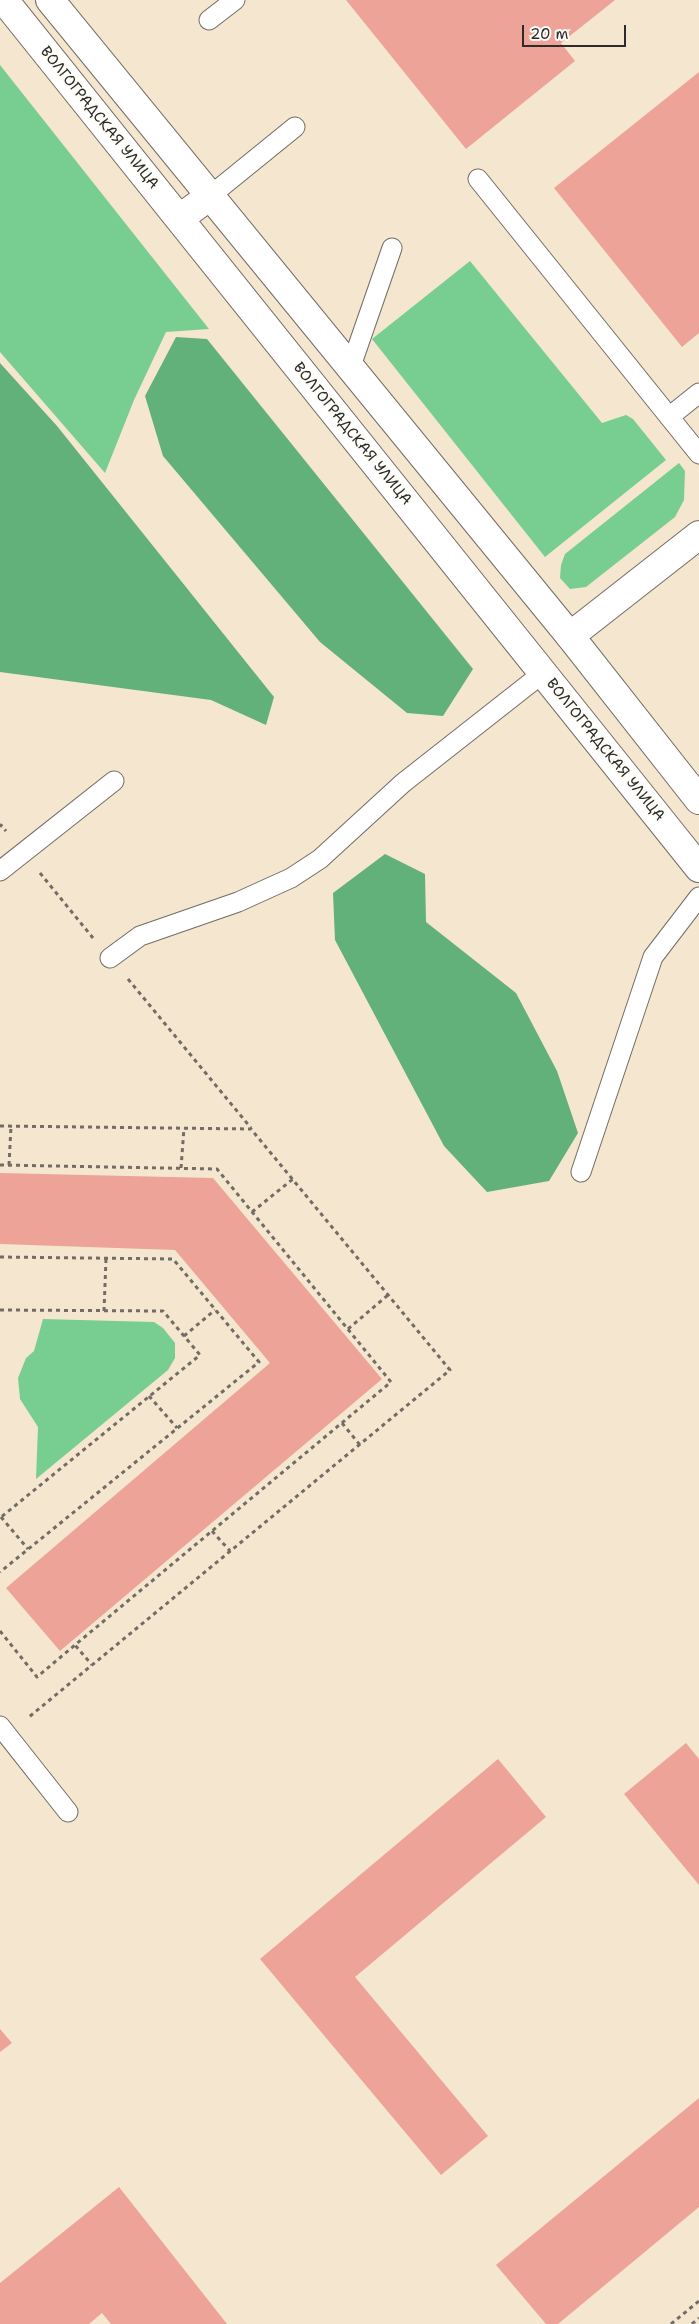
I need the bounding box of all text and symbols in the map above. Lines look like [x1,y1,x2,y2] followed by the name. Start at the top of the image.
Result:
[524,15,628,47] scale bar
[530,24,569,44] text: 20 m
[36,43,162,193] street label: ВОЛГОГРАДСКАЯ УЛИЦА
[289,359,415,509] street label: ВОЛГОГРАДСКАЯ УЛИЦА
[542,675,668,825] street label: ВОЛГОГРАДСКАЯ УЛИЦА

